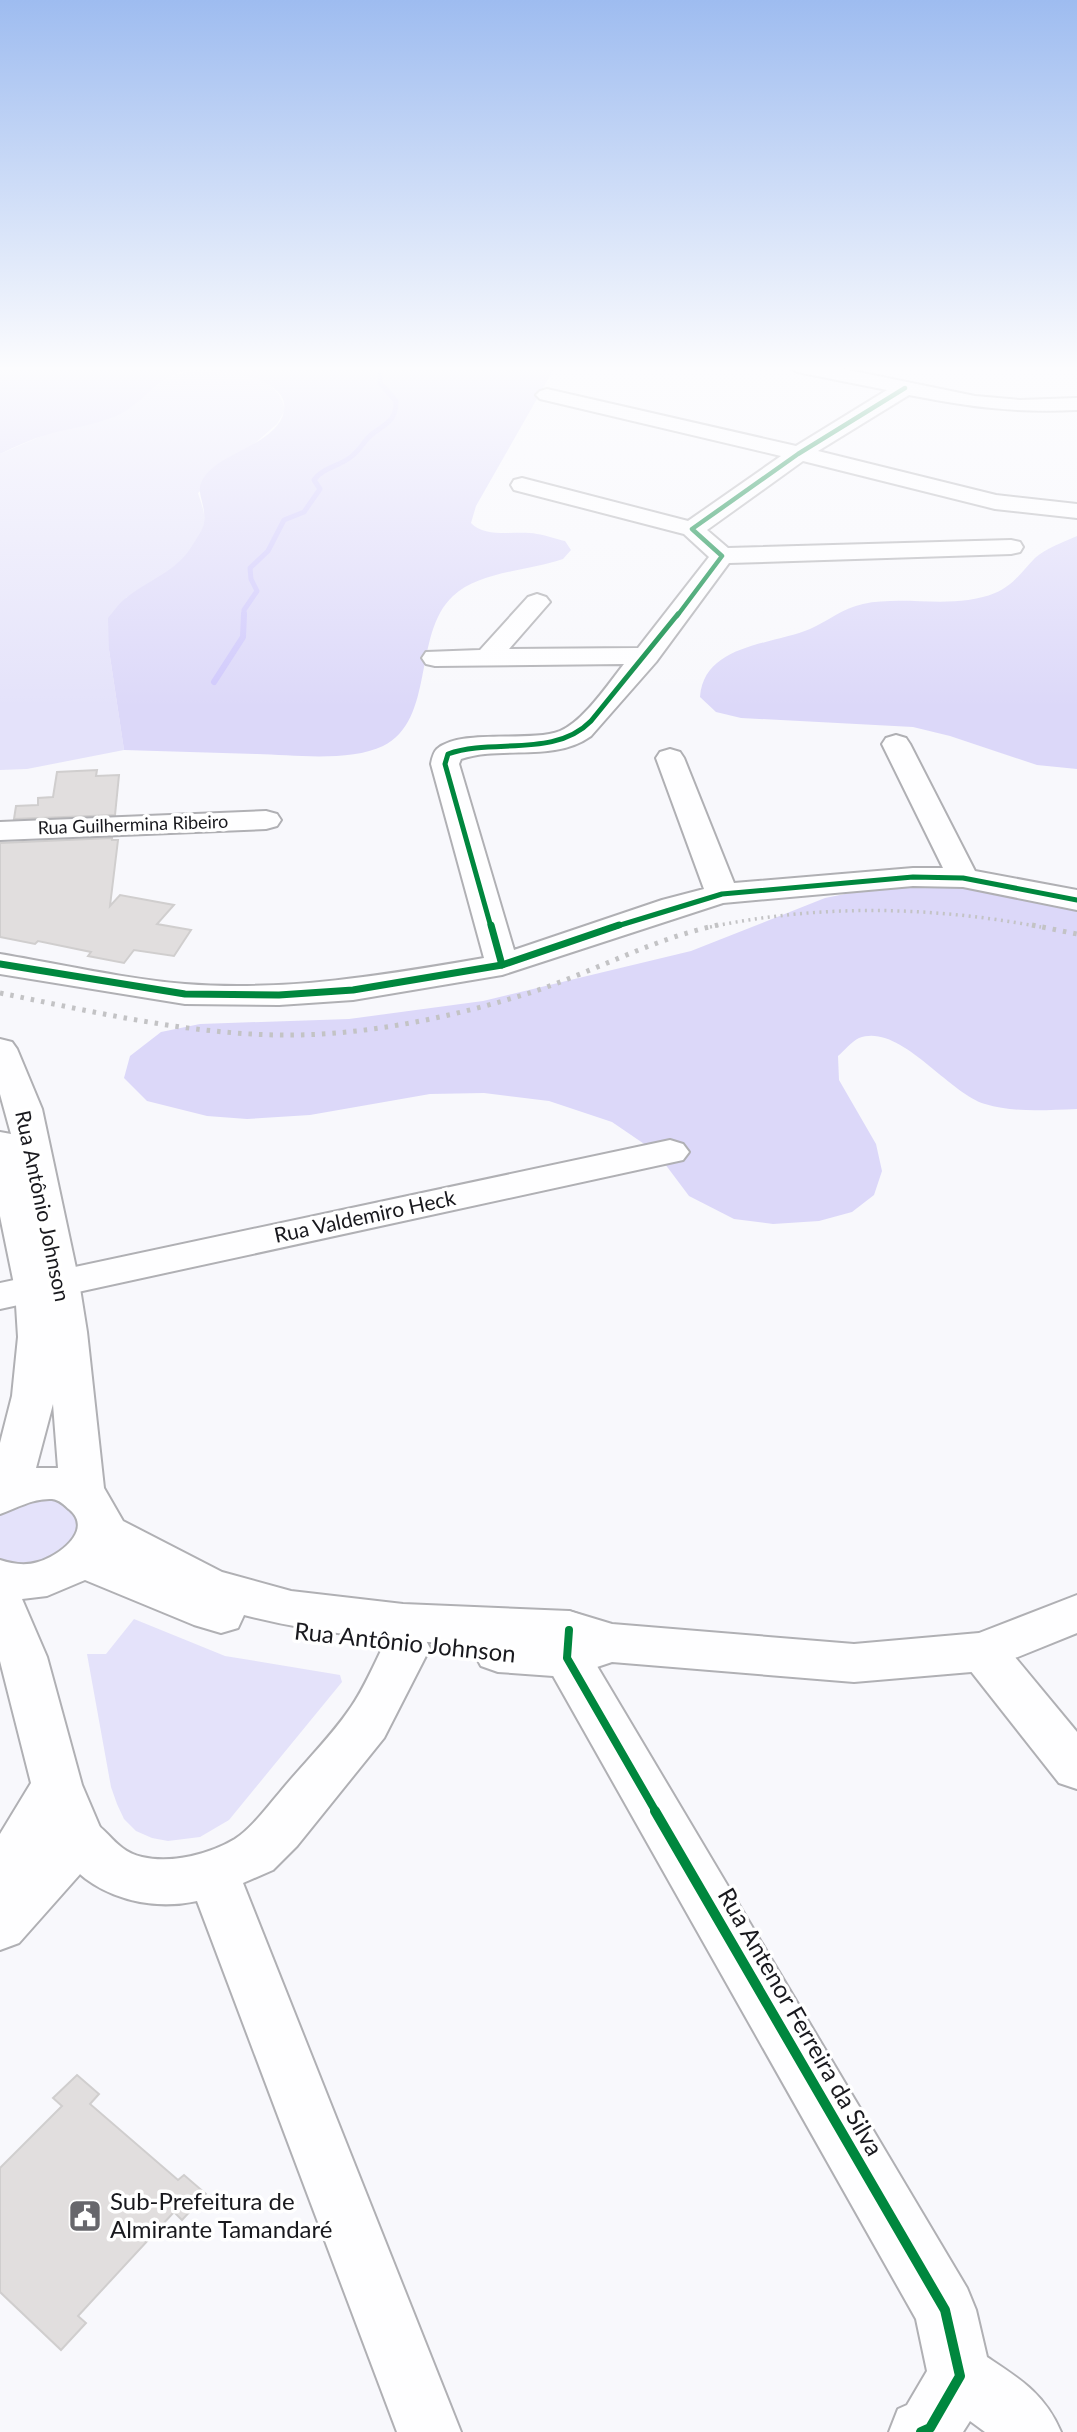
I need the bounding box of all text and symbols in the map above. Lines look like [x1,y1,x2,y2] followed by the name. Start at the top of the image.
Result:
[37,810,229,838] street label: Rua Guilhermina Ribeiro
[11,1108,76,1303] street label: Rua Antônio Johnson
[272,1184,458,1247] street label: Rua Valdemiro Heck
[293,1615,517,1668] street label: Rua Antônio Johnson
[713,1882,890,2160] street label: Rua Antenor Ferreira da Silva
[110,2186,332,2243] place label: Sub-Prefeitura de Almirante Tamandaré
[66,2197,104,2235] public building icon: Sub-Prefeitura de Almirante Tamandaré

